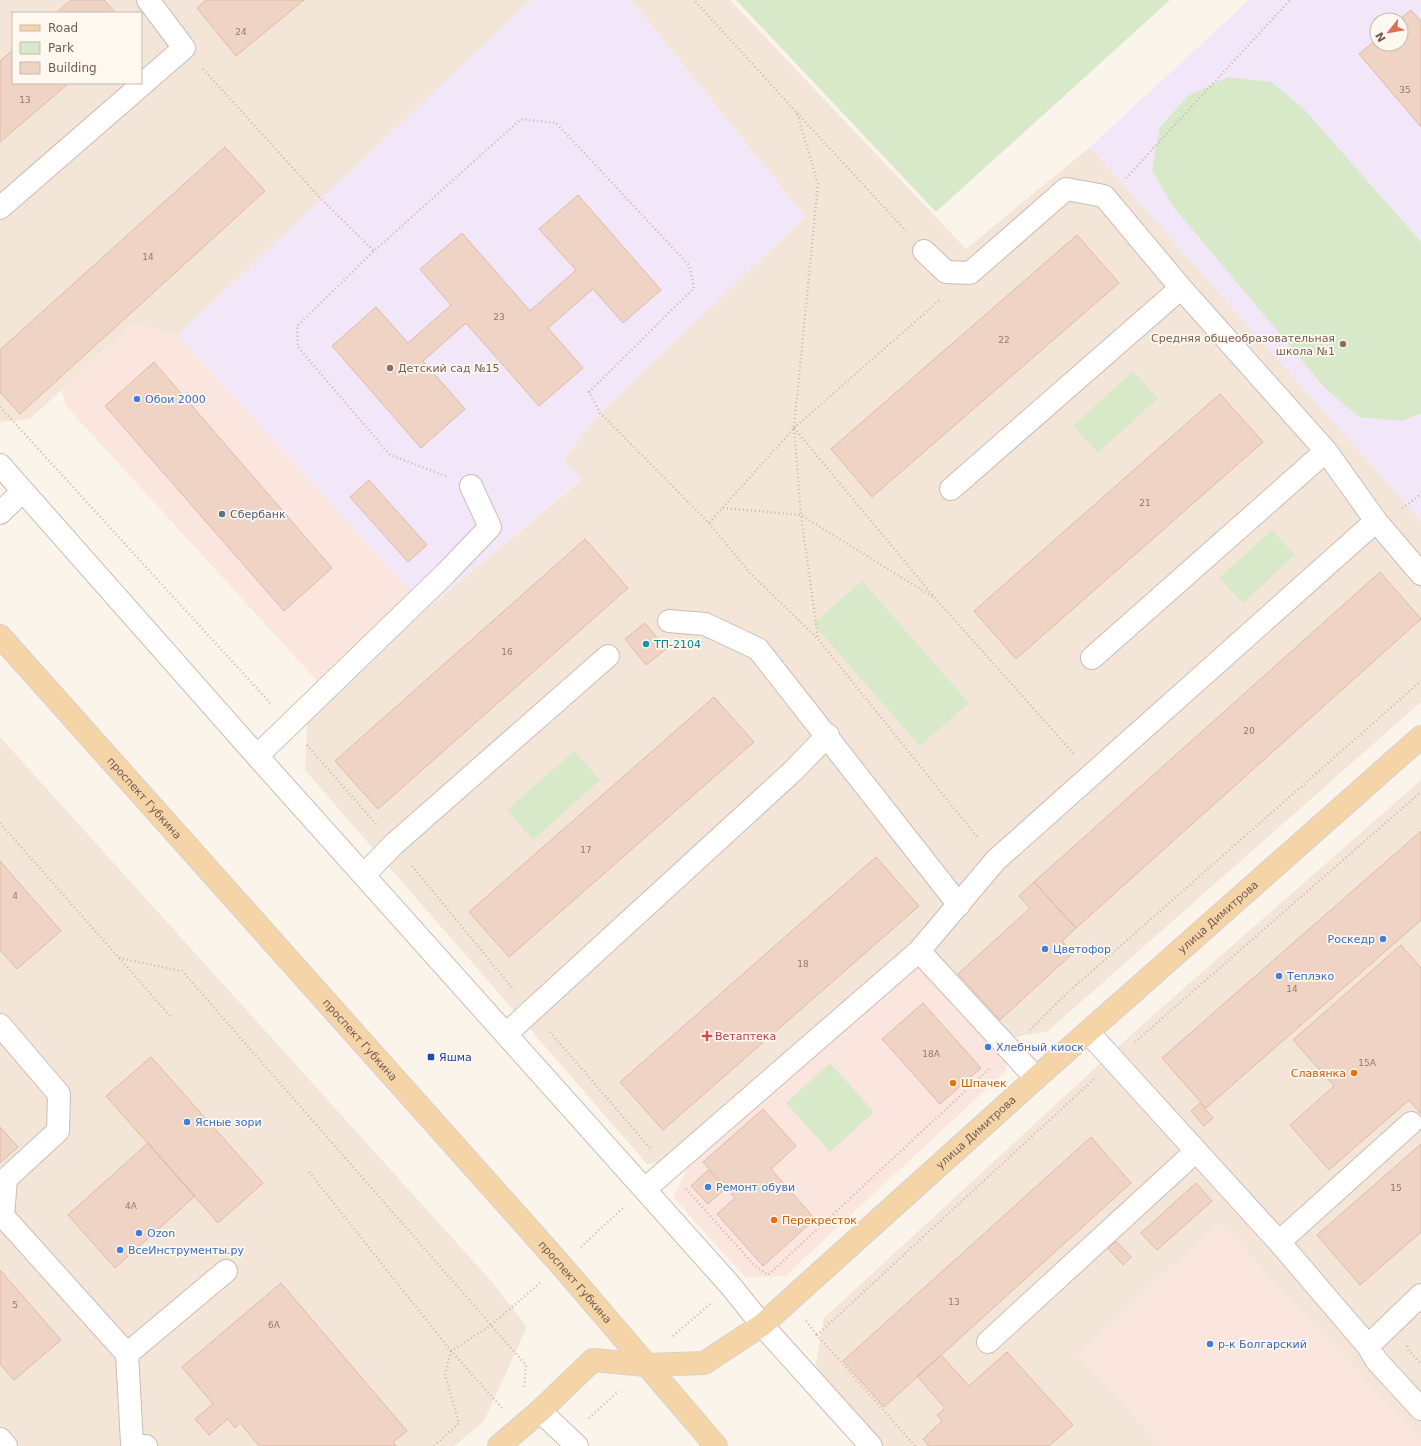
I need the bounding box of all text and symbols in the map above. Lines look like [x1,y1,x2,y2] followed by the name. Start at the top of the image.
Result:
[12,12,142,84] legend
[1369,12,1409,52] north arrow
[48,21,78,35] text: Road
[235,27,247,37] house number: 24
[1373,30,1389,44] text: N
[48,41,74,55] text: Park
[48,61,97,75] text: Building
[1399,85,1411,95] house number: 35
[19,95,31,105] house number: 13
[142,252,154,262] house number: 14
[493,312,505,322] house number: 23
[1151,332,1335,358] place label: Средняя общеобразовательная школа №1
[998,335,1010,345] house number: 22
[1338,339,1348,349] marker: Средняя общеобразовательная школа №1
[398,362,500,375] place label: Детский сад №15
[385,363,395,373] marker: Детский сад №15
[145,393,206,406] place label: Обои 2000
[132,394,142,404] marker: Обои 2000
[1139,498,1151,508] house number: 21
[230,508,286,521] place label: Сбербанк
[217,509,227,519] marker: Сбербанк
[653,638,701,651] place label: ТП-2104
[641,639,651,649] marker: ТП-2104
[501,647,513,657] house number: 16
[1243,726,1255,736] house number: 20
[105,754,184,842] street label: проспект Губкина
[580,845,592,855] house number: 17
[1175,878,1261,956] street label: улица Димитрова
[12,891,18,901] house number: 4
[1328,933,1375,946] place label: Роскедр
[1378,934,1388,944] marker: Роскедр
[1053,943,1111,956] place label: Цветофор
[1040,944,1050,954] marker: Цветофор
[797,959,809,969] house number: 18
[1286,970,1334,983] place label: Теплэко
[1274,971,1284,981] marker: Теплэко
[1286,984,1298,994] house number: 14
[320,996,400,1083] street label: проспект Губкина
[715,1030,776,1043] place label: Ветаптека
[702,1031,712,1041] marker: Ветаптека
[996,1041,1084,1054] place label: Хлебный киоск
[983,1042,993,1052] marker: Хлебный киоск
[922,1049,941,1059] house number: 18А
[439,1051,472,1064] place label: Яшма
[426,1052,436,1062] marker: Яшма
[1358,1058,1377,1068] house number: 15А
[1291,1067,1346,1080] place label: Славянка
[1349,1068,1359,1078] marker: Славянка
[961,1077,1007,1090] place label: Шпачек
[948,1078,958,1088] marker: Шпачек
[933,1093,1018,1172] street label: улица Димитрова
[195,1116,262,1129] place label: Ясные зори
[182,1117,192,1127] marker: Ясные зори
[716,1181,795,1194] place label: Ремонт обуви
[703,1182,713,1192] marker: Ремонт обуви
[1390,1183,1402,1193] house number: 15
[125,1201,138,1211] house number: 4А
[782,1214,857,1227] place label: Перекресток
[769,1215,779,1225] marker: Перекресток
[147,1227,175,1240] place label: Ozon
[134,1228,144,1238] marker: Ozon
[536,1238,615,1326] street label: проспект Губкина
[128,1244,245,1257] place label: ВсеИнструменты.ру
[115,1245,125,1255] marker: ВсеИнструменты.ру
[948,1297,960,1307] house number: 13
[12,1300,18,1310] house number: 5
[268,1320,281,1330] house number: 6А
[1218,1338,1307,1351] place label: р-к Болгарский
[1205,1339,1215,1349] marker: р-к Болгарский

